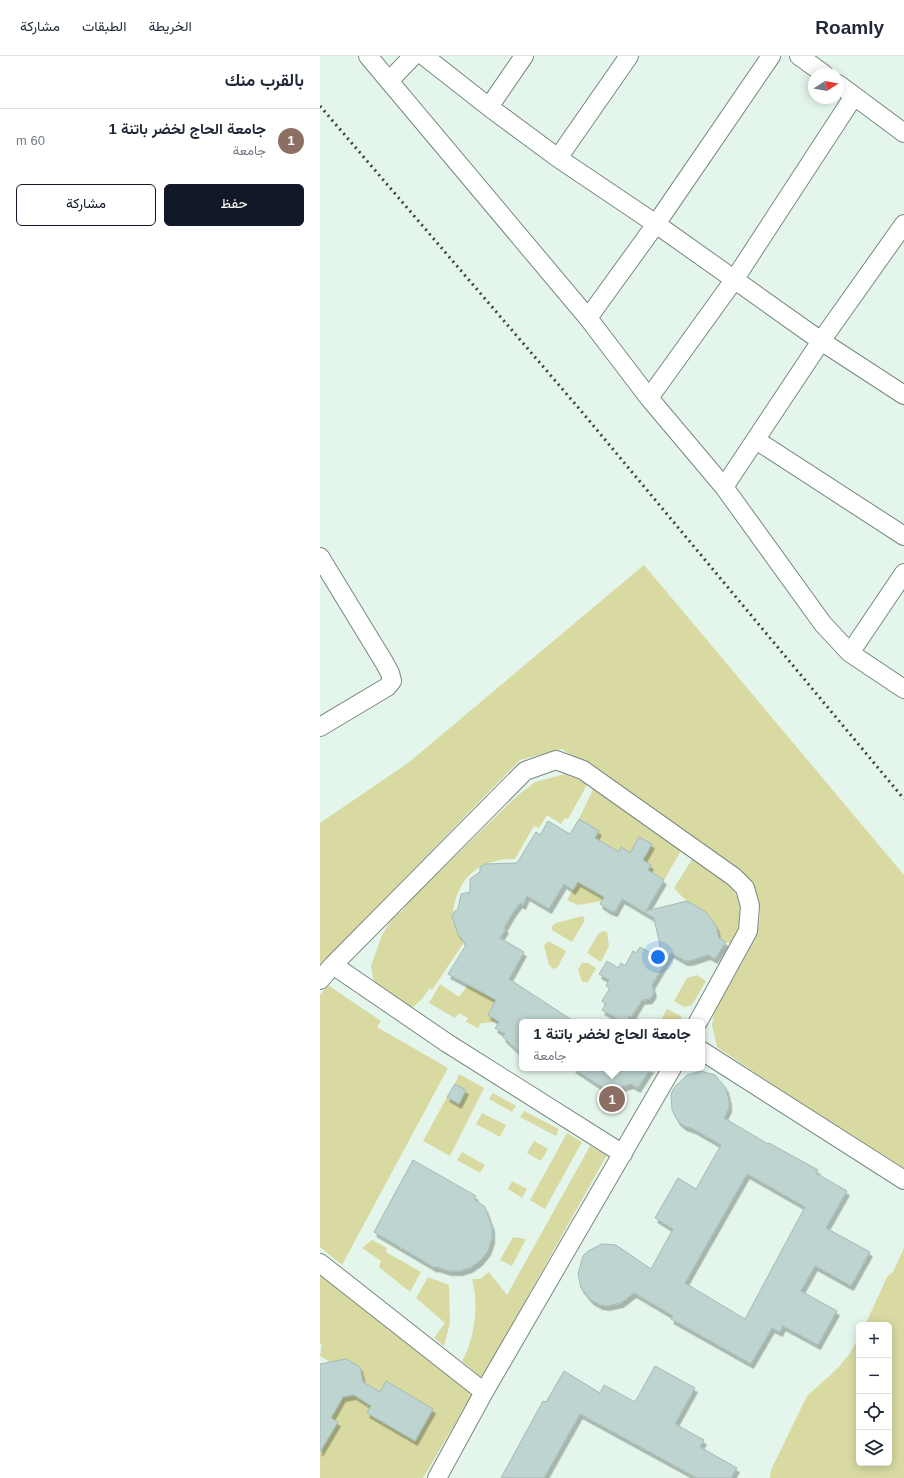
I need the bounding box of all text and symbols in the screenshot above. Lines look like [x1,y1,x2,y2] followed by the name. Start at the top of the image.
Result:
[815,17,884,38] text: Roamly
[20,18,60,34] text: مشاركة
[82,18,126,34] text: الطبقات
[148,18,192,34] text: الخريطة
[808,68,844,104] north arrow
[225,71,304,90] text: بالقرب منك
[108,120,266,137] text: جامعة الحاج لخضر باتنة 1
[16,133,45,148] text: 60 m
[287,133,295,148] text: 1
[233,143,266,158] text: جامعة
[16,184,156,226] button: مشاركة
[164,184,304,226] button: حفظ
[648,947,668,967] your location
[519,1019,705,1071] popup
[533,1025,691,1042] text: جامعة الحاج لخضر باتنة 1
[533,1048,566,1063] text: جامعة
[599,1084,625,1114] pin: 1
[856,1322,892,1466] map controls
[856,1322,892,1358] button: +
[856,1358,892,1394] button: −
[856,1394,892,1430] button: locate
[856,1430,892,1466] button: layers

